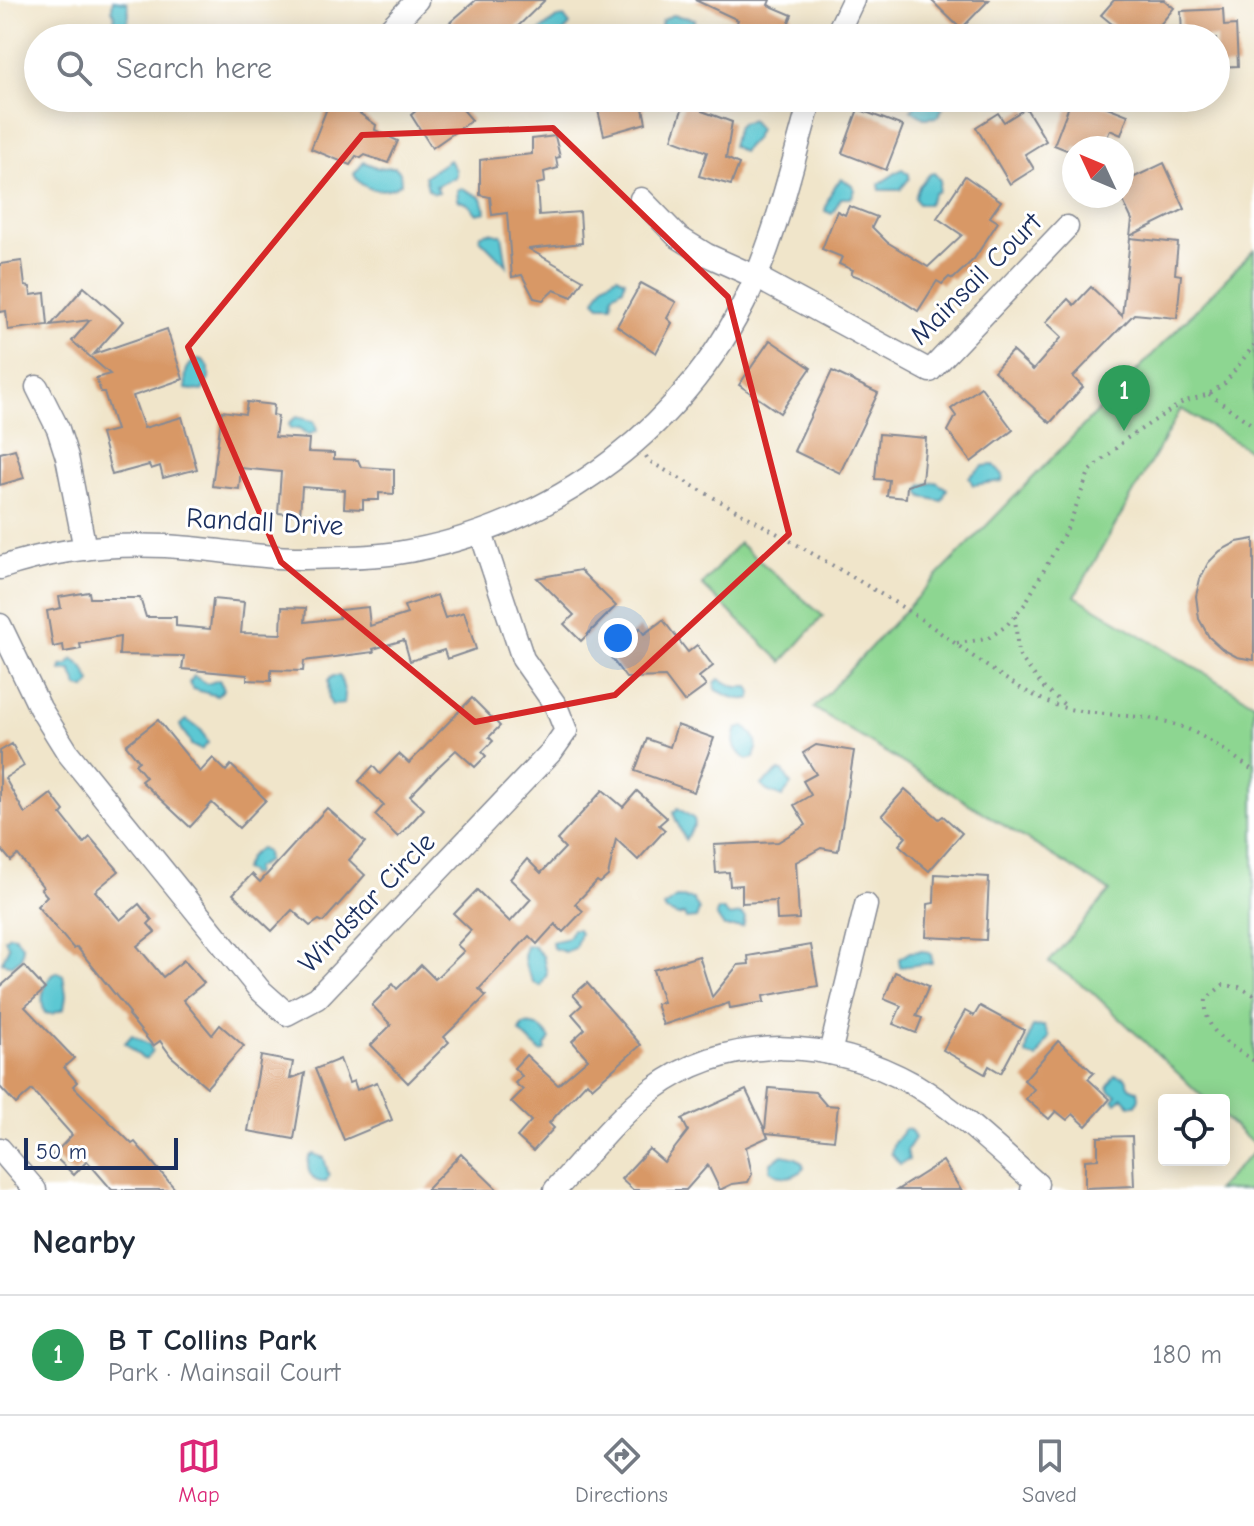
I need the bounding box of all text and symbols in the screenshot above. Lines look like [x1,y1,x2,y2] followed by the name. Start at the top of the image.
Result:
[24,24,1230,112] search box
[52,46,96,90] icon: search
[116,51,272,86] text: Search here
[1062,136,1134,208] north arrow
[903,206,1049,351] street label: Mainsail Court
[1098,365,1150,431] pin: 1
[185,502,344,542] street label: Randall Drive
[598,618,638,658] your location
[292,826,442,979] street label: Windstar Circle
[1158,1094,1230,1166] map controls
[1158,1094,1230,1166] button: locate
[24,1134,178,1170] scale bar
[36,1139,87,1165] text: 50 m
[32,1222,135,1262] text: Nearby
[108,1323,317,1358] text: B T Collins Park
[53,1340,63,1370] text: 1
[1152,1340,1222,1370] text: 180 m
[108,1358,340,1388] text: Park · Mainsail Court
[177,1434,221,1508] tab: Map
[575,1434,668,1508] tab: Directions
[1022,1434,1077,1508] tab: Saved

